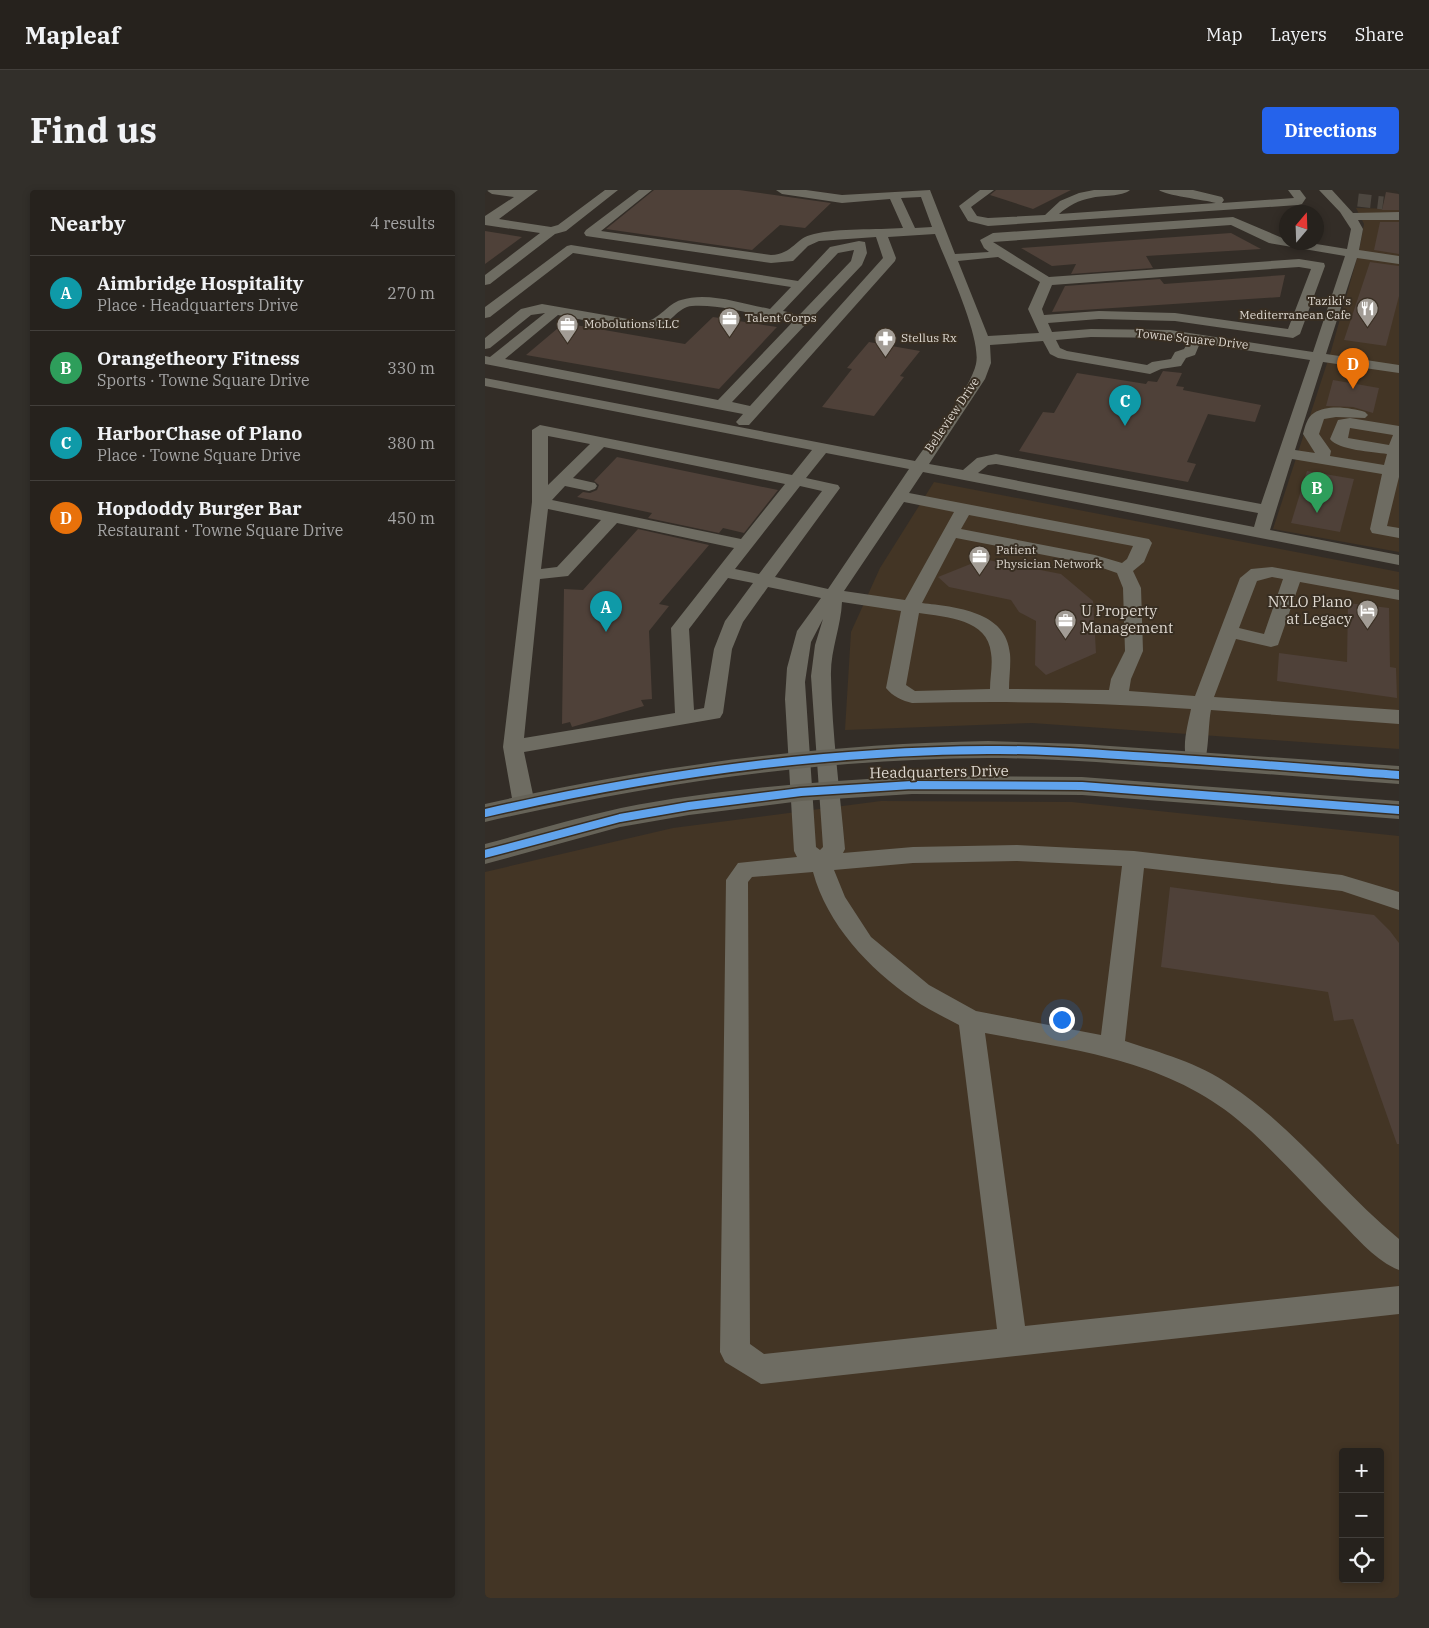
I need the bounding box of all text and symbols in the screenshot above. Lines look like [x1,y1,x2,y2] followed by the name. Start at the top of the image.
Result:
[25,19,120,51] text: Mapleaf
[1206,23,1243,46] text: Map
[1271,23,1327,46] text: Layers
[1355,23,1404,46] text: Share
[30,107,157,153] text: Find us
[1262,107,1399,154] button: Directions
[1279,205,1324,250] north arrow
[50,209,126,237] text: Nearby
[370,213,435,233] text: 4 results
[97,271,304,295] text: Aimbridge Hospitality
[60,283,72,303] text: A
[387,283,435,303] text: 270 m
[1239,293,1351,322] place label: Taziki's Mediterranean Cafe
[97,295,298,315] text: Place · Headquarters Drive
[1355,296,1379,327] restaurant icon: Taziki's Mediterranean Cafe
[717,306,741,337] office icon: Talent Corps
[745,310,817,325] place label: Talent Corps
[556,312,580,343] office icon: Mobolutions LLC
[584,316,679,331] place label: Mobolutions LLC
[1135,325,1249,352] street label: Towne Square Drive
[873,326,897,357] pharmacy icon: Stellus Rx
[901,330,957,345] place label: Stellus Rx
[97,346,300,370] text: Orangetheory Fitness
[1337,348,1369,389] pin: D
[60,358,72,378] text: B
[387,358,435,378] text: 330 m
[97,370,310,390] text: Sports · Towne Square Drive
[921,374,982,455] street label: Belleview Drive
[1109,385,1141,426] pin: C
[97,421,302,445] text: HarborChase of Plano
[61,433,71,453] text: C
[387,433,435,453] text: 380 m
[97,445,301,465] text: Place · Towne Square Drive
[1301,472,1333,513] pin: B
[97,496,302,520] text: Hopdoddy Burger Bar
[60,508,72,528] text: D
[387,508,435,528] text: 450 m
[97,520,343,540] text: Restaurant · Towne Square Drive
[996,542,1102,571] place label: Patient Physician Network
[968,545,992,576] office icon: Patient Physician Network
[590,591,622,632] pin: A
[1268,592,1352,628] place label: NYLO Plano at Legacy
[1356,599,1380,630] hotel icon: NYLO Plano at Legacy
[1081,601,1173,637] place label: U Property Management
[1053,608,1077,639] office icon: U Property Management
[869,761,1009,782] street label: Headquarters Drive
[1049,1007,1075,1033] your location
[1339,1448,1384,1583] map controls
[1339,1448,1384,1493] button: +
[1339,1493,1384,1538] button: −
[1339,1538,1384,1583] button: locate

